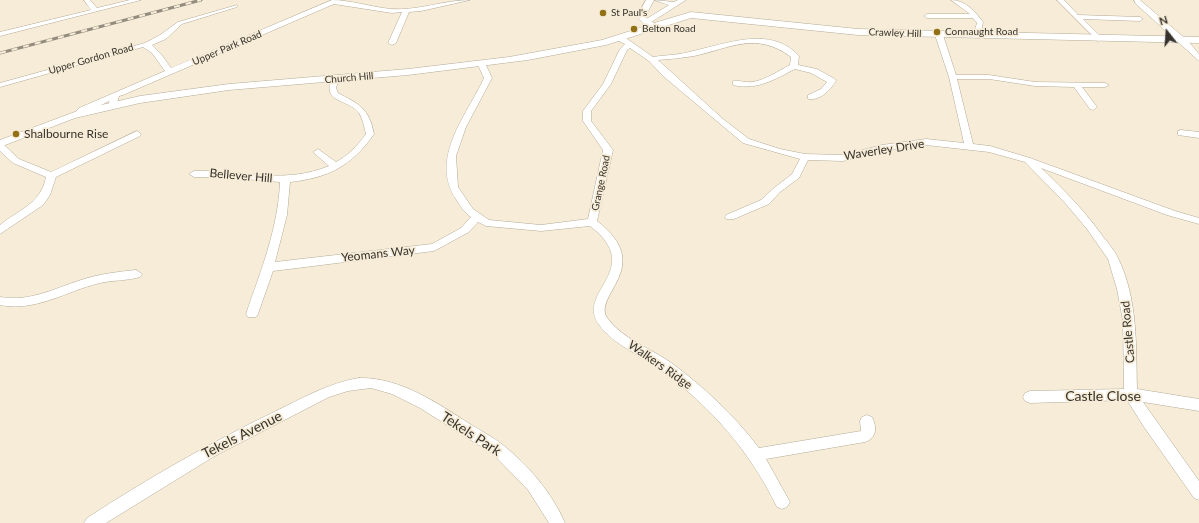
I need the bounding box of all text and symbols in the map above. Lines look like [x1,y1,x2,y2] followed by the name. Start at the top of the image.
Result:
[611,7,647,19] place label: St Paul's
[598,8,608,18] marker: St Paul's
[1147,12,1187,52] north arrow
[1157,13,1169,28] text: N
[642,23,696,35] place label: Belton Road
[629,24,639,34] marker: Belton Road
[868,26,922,40] street label: Crawley Hill
[945,26,1018,38] place label: Connaught Road
[932,27,942,37] marker: Connaught Road
[191,28,263,68] street label: Upper Park Road
[47,41,135,77] street label: Upper Gordon Road
[324,70,374,86] street label: Church Hill
[24,127,108,141] place label: Shalbourne Rise
[11,129,21,139] marker: Shalbourne Rise
[843,137,925,163] street label: Waverley Drive
[589,154,613,212] street label: Grange Road
[209,166,273,186] street label: Bellever Hill
[341,243,415,265] street label: Yeomans Way
[1118,300,1138,364] street label: Castle Road
[625,338,695,392] street label: Walkers Ridge
[1065,388,1141,404] street label: Castle Close
[199,408,285,462] street label: Tekels Avenue
[438,408,504,460] street label: Tekels Park

